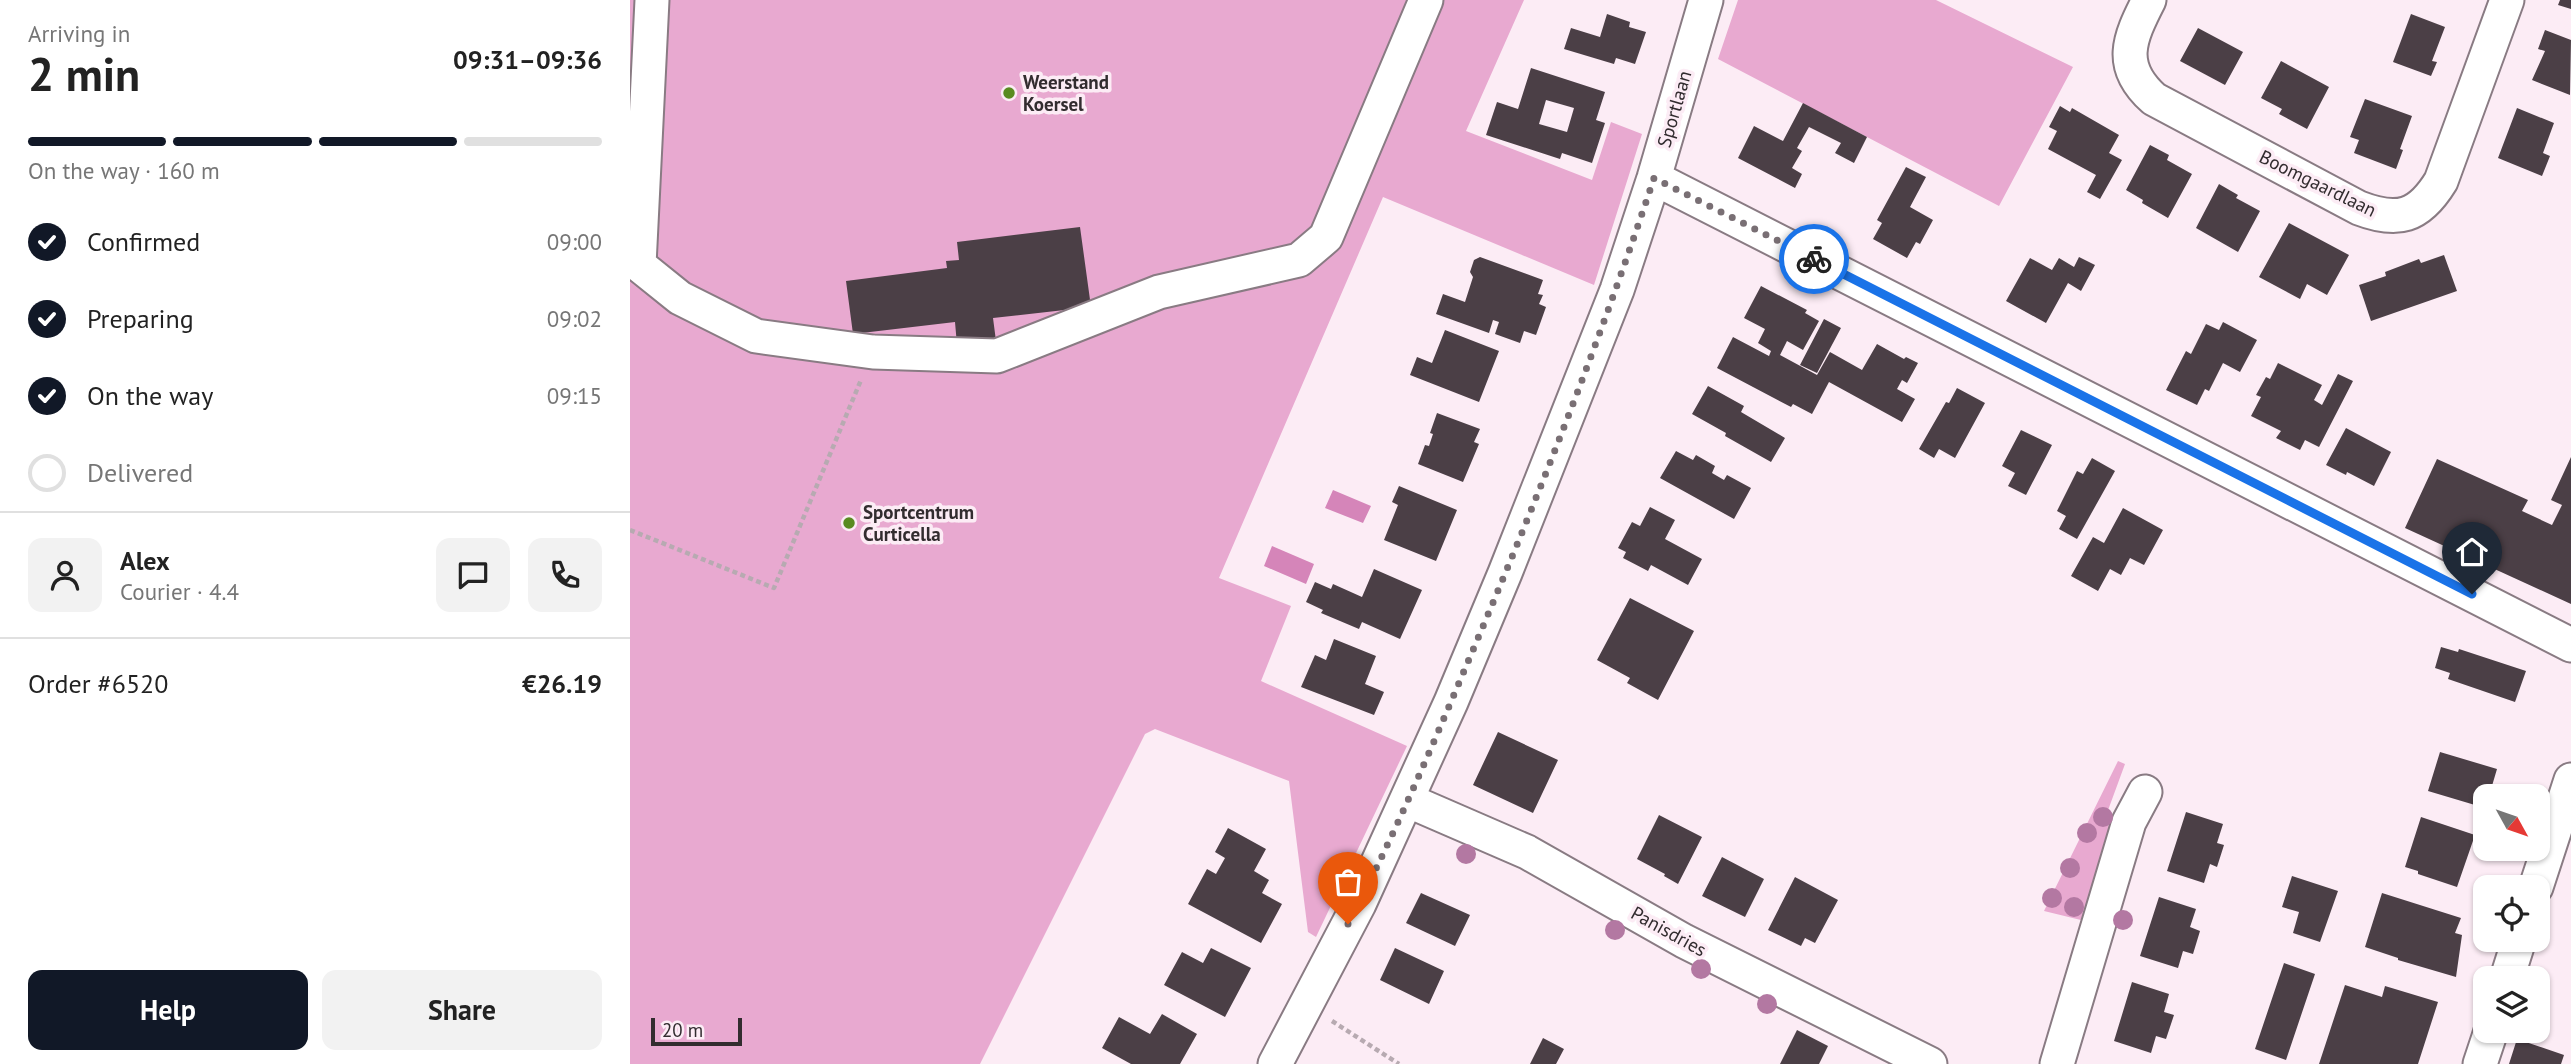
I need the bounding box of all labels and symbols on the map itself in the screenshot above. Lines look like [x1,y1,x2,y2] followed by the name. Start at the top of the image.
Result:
[1652,68,1696,150] street label: Sportlaan
[1023,70,1109,116] place label: Weerstand Koersel
[1001,85,1017,101] marker: Weerstand Koersel
[2255,144,2381,222] street label: Boomgaardlaan
[1779,224,1849,294] courier
[863,500,974,546] place label: Sportcentrum Curticella
[841,515,857,531] marker: Sportcentrum Curticella
[2442,522,2502,594] pin
[2473,784,2550,861] north arrow
[1318,852,1378,924] pin
[1627,901,1711,961] street label: Panisdries
[651,1015,742,1047] scale bar

